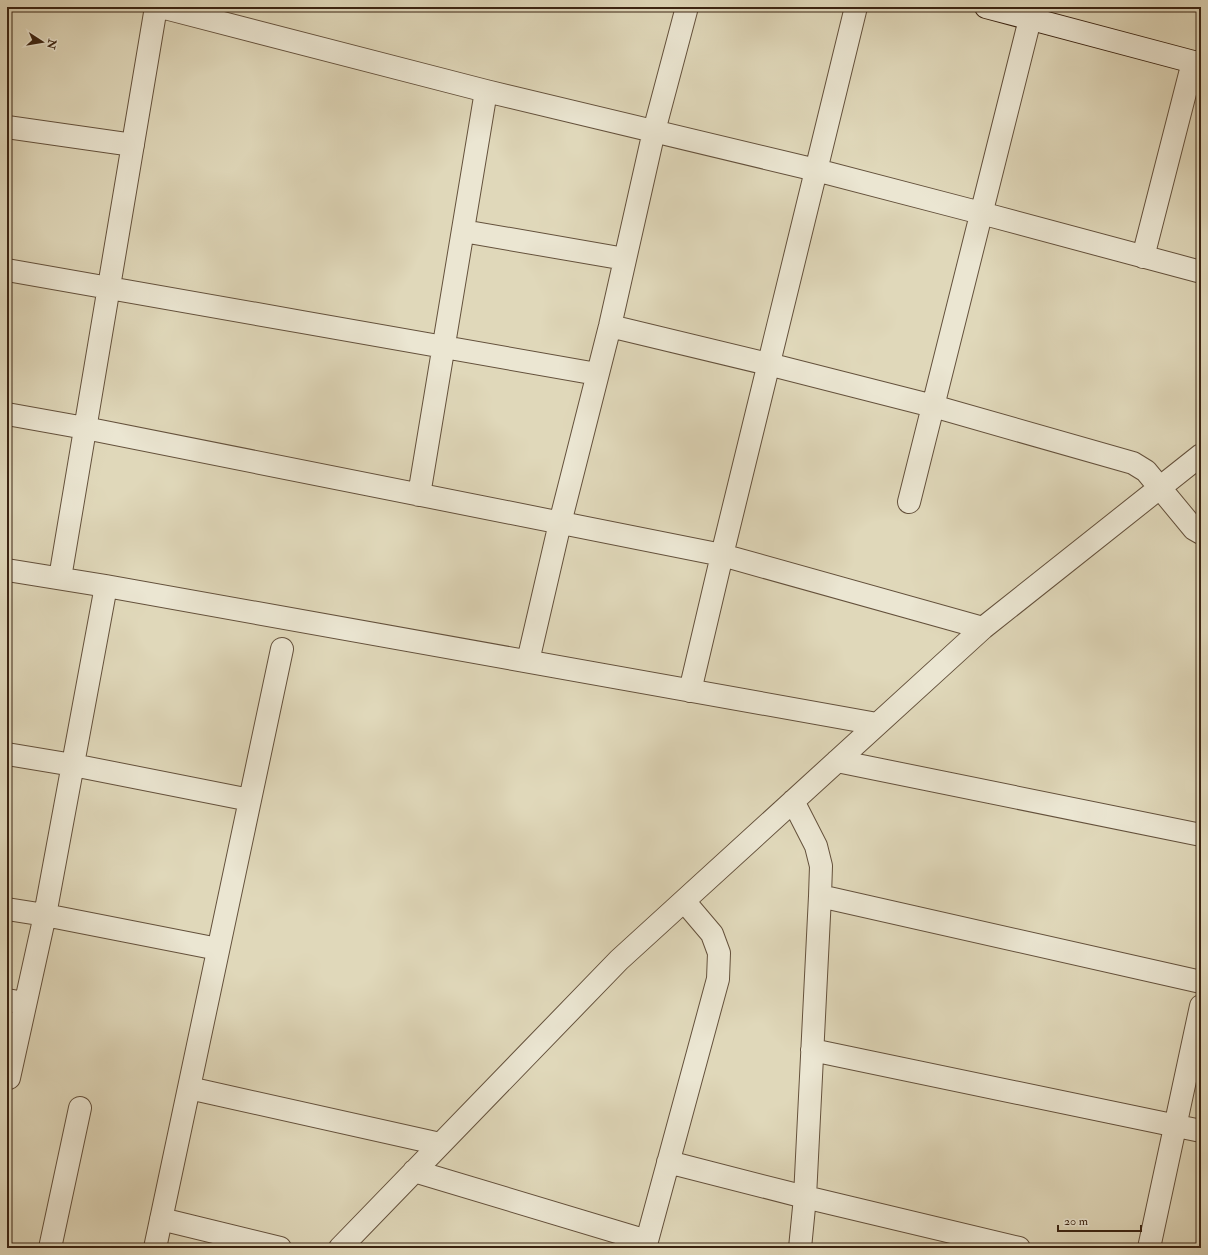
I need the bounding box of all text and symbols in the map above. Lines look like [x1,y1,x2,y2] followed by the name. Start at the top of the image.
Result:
[22,22,62,62] north arrow
[44,37,59,51] text: N
[1058,1207,1141,1233] scale bar
[1064,1214,1089,1229] text: 20 m

